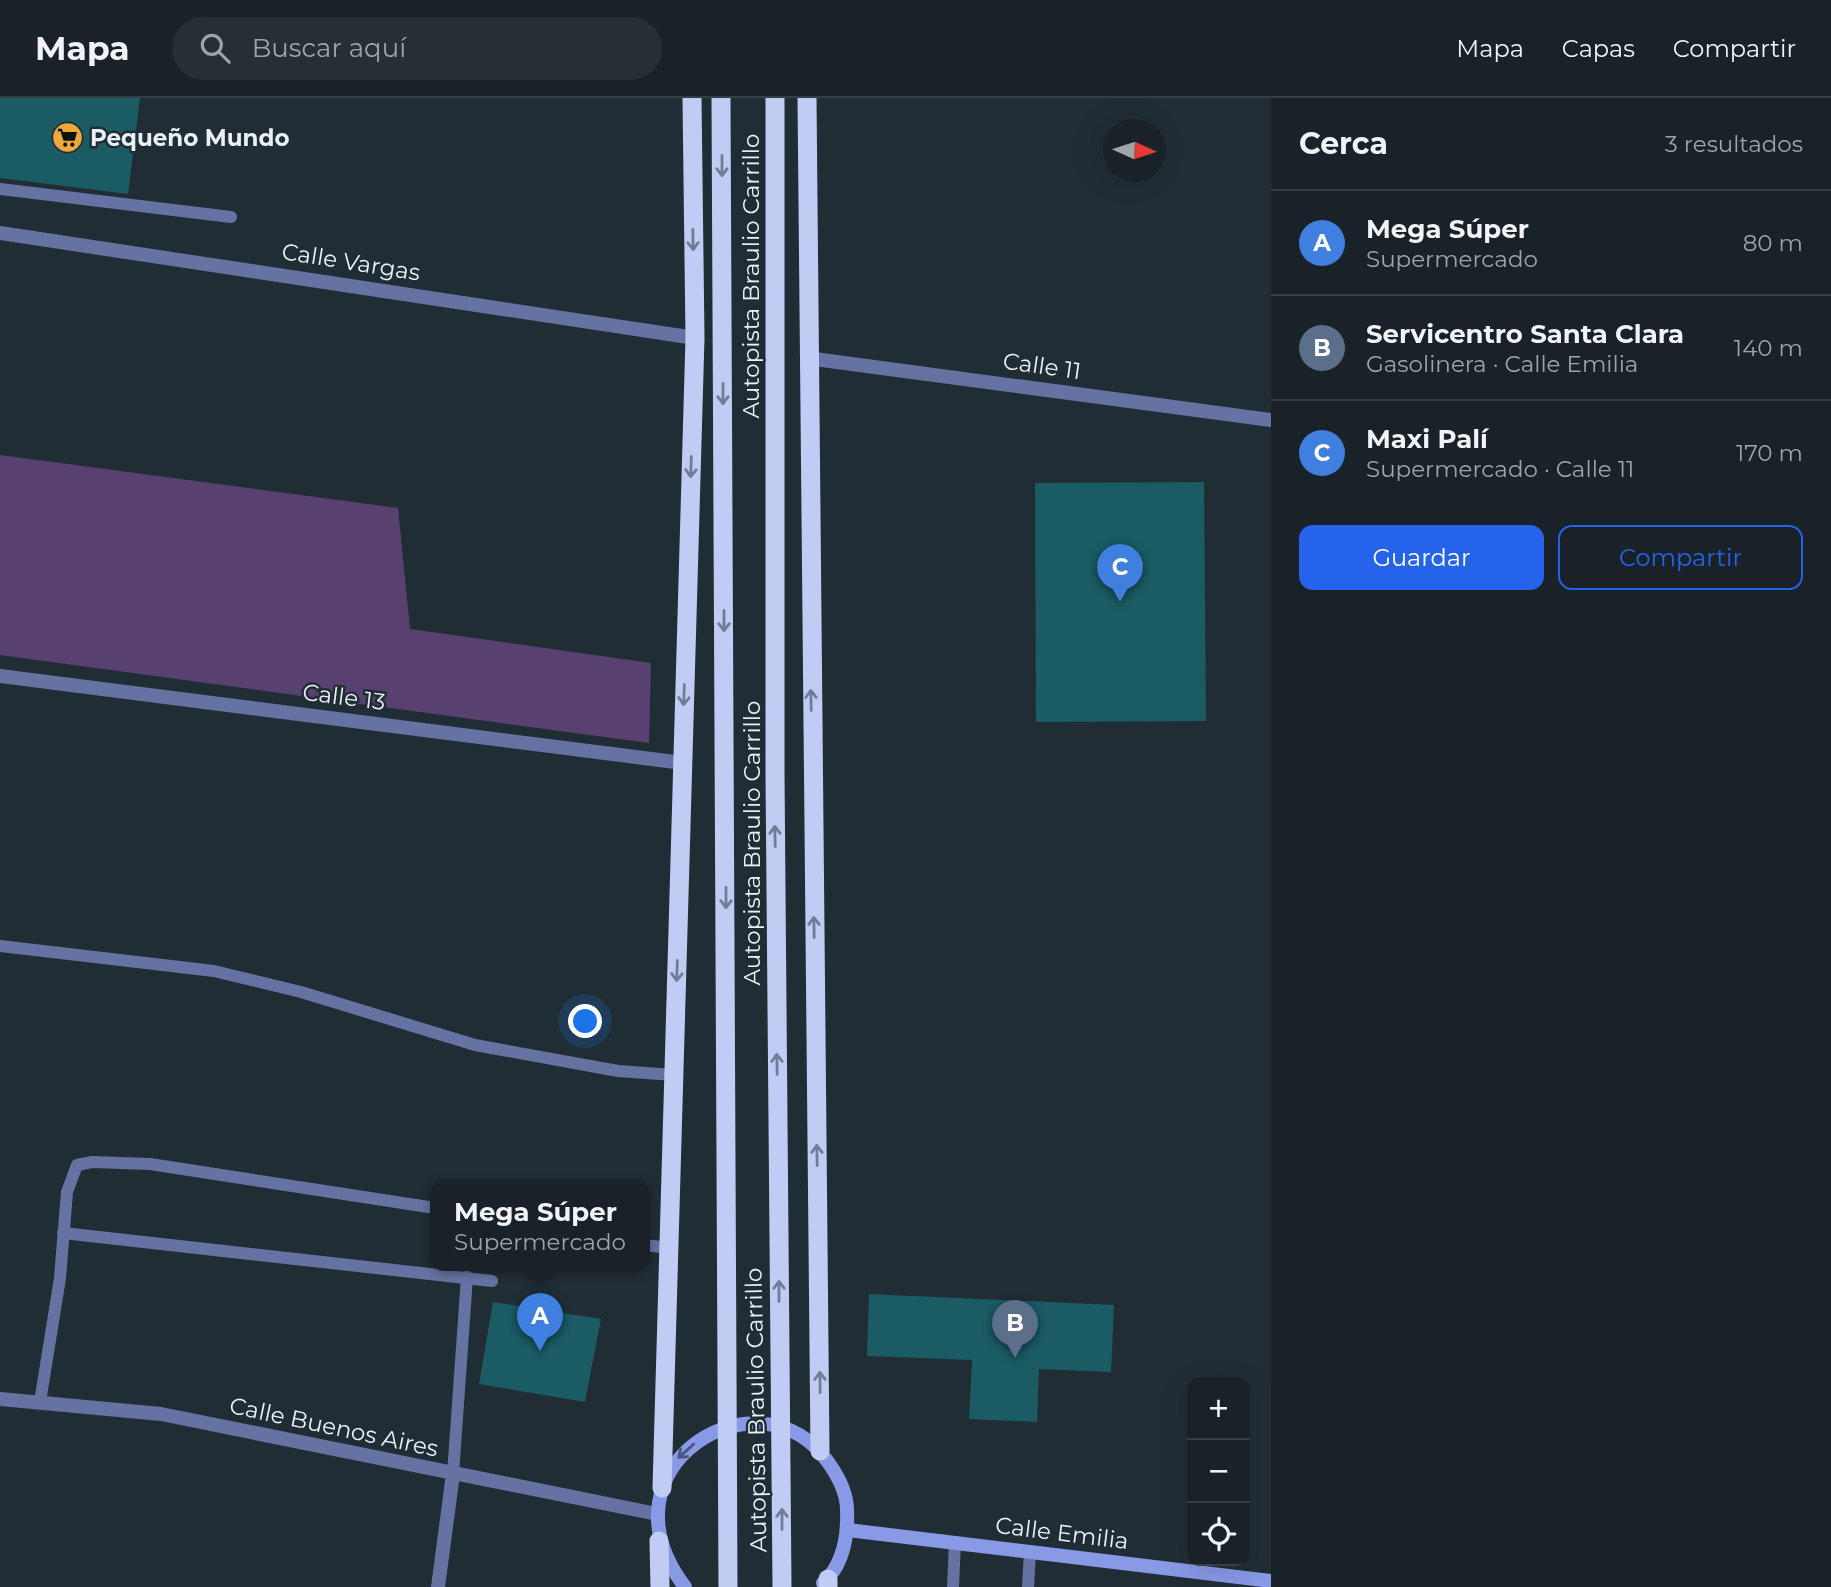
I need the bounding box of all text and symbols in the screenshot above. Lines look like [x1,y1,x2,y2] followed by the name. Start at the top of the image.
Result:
[172,17,662,80] search box
[35,28,130,68] text: Mapa
[196,29,234,67] icon: search
[252,32,406,64] text: Buscar aquí
[1456,34,1524,63] text: Mapa
[1562,34,1635,63] text: Capas
[1673,34,1796,63] text: Compartir
[1103,119,1166,182] north arrow
[50,121,84,155] supermarket icon: Pequeño Mundo
[90,124,290,152] place label: Pequeño Mundo
[1299,125,1388,162] text: Cerca
[1665,130,1803,158] text: 3 resultados
[737,134,765,418] street label: Autopista Braulio Carrillo
[715,154,729,177] one-way arrow
[1366,213,1529,245] text: Mega Súper
[686,228,700,251] one-way arrow
[1313,229,1331,257] text: A
[1743,229,1803,257] text: 80 m
[280,237,422,287] street label: Calle Vargas
[1366,245,1538,273] text: Supermercado
[1366,318,1684,350] text: Servicentro Santa Clara
[1313,334,1331,362] text: B
[1734,334,1803,362] text: 140 m
[1001,347,1083,385] street label: Calle 11
[1366,350,1638,378] text: Gasolinera · Calle Emilia
[716,382,730,405] one-way arrow
[1366,423,1488,455] text: Maxi Palí
[1314,439,1330,467] text: C
[1736,439,1803,467] text: 170 m
[684,455,698,478] one-way arrow
[1366,455,1634,483] text: Supermercado · Calle 11
[1299,525,1544,590] button: Guardar
[1558,525,1803,590] button: Compartir
[1097,544,1143,602] pin: C
[717,609,731,632] one-way arrow
[301,678,387,716] street label: Calle 13
[678,683,691,706] one-way arrow
[805,689,818,712] one-way arrow
[738,701,766,985] street label: Autopista Braulio Carrillo
[769,825,782,848] one-way arrow
[719,886,733,909] one-way arrow
[807,916,821,939] one-way arrow
[670,959,683,982] one-way arrow
[568,1004,602,1038] your location
[771,1053,784,1076] one-way arrow
[810,1144,824,1167] one-way arrow
[430,1180,650,1271] popup
[454,1196,617,1228] text: Mega Súper
[454,1228,626,1256] text: Supermercado
[740,1267,772,1553] street label: Autopista Braulio Carrillo
[773,1280,786,1303] one-way arrow
[517,1293,563,1351] pin: A
[992,1300,1038,1358] pin: B
[813,1371,826,1394] one-way arrow
[1187,1377,1250,1566] map controls
[1187,1377,1250,1440] button: +
[227,1391,441,1463] street label: Calle Buenos Aires
[1187,1440,1250,1503] button: −
[678,1443,696,1459] one-way arrow
[1187,1503,1250,1566] button: locate
[775,1508,788,1531] one-way arrow
[994,1511,1130,1555] street label: Calle Emilia

